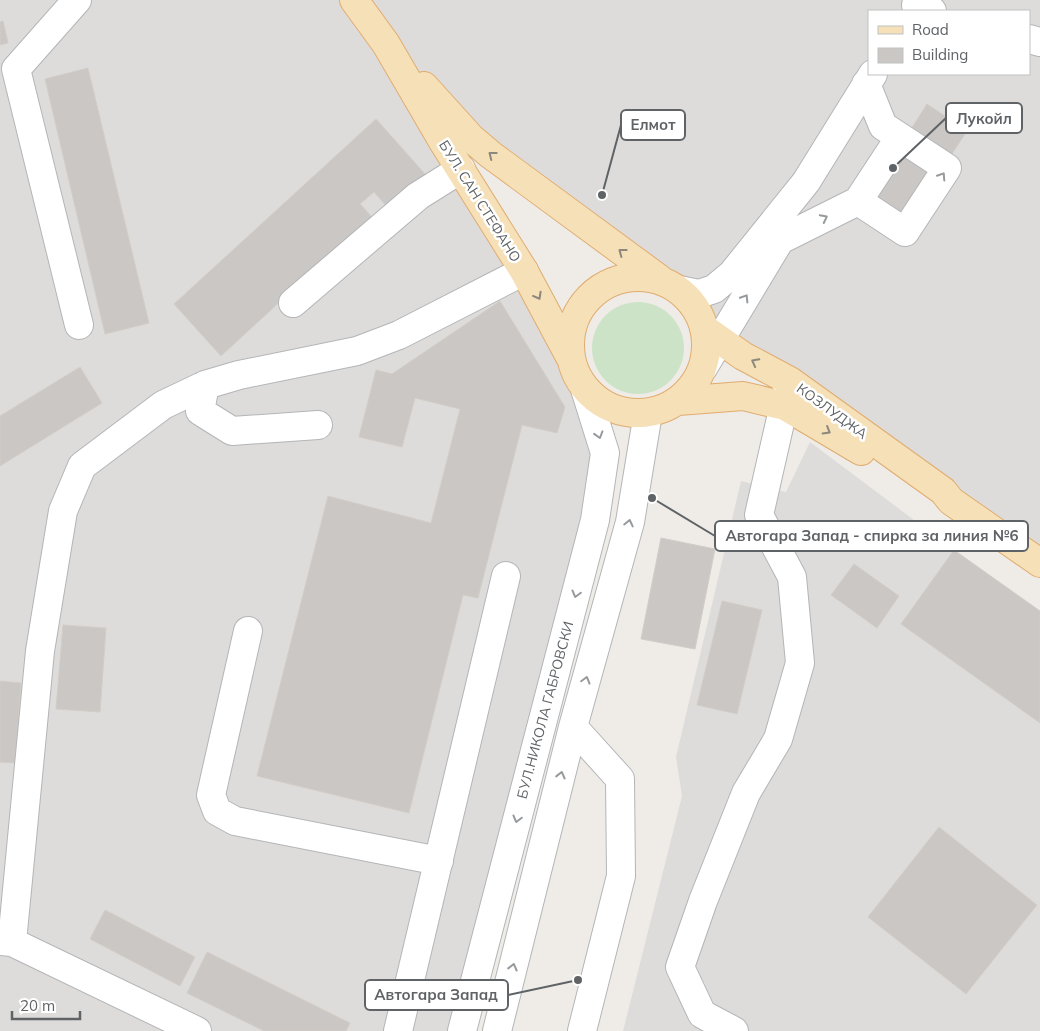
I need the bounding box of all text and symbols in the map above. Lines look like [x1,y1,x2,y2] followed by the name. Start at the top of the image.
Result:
[868,10,1030,75] legend
[912,20,949,39] text: Road
[912,45,968,64] text: Building
[946,103,1022,133] callout: Лукойл
[956,109,1012,128] text: Лукойл
[621,110,685,140] callout: Елмот
[631,115,676,134] text: Елмот
[435,137,525,265] street label: БУЛ. САН СТЕФАНО
[488,152,497,161] one-way arrow
[936,172,946,181] one-way arrow
[819,214,828,224] one-way arrow
[618,249,628,258] one-way arrow
[531,290,541,299] one-way arrow
[739,294,748,303] one-way arrow
[751,358,760,368] one-way arrow
[793,379,872,443] street label: КОЗЛУДЖА
[821,425,830,435] one-way arrow
[594,431,604,439] one-way arrow
[623,519,634,528] one-way arrow
[715,521,1028,551] callout: Автогара Запад - спирка за линия №6
[726,526,1018,545] text: Автогара Запад - спирка за линия №6
[571,589,581,597] one-way arrow
[513,619,577,801] street label: БУЛ.НИКОЛА ГАБРОВСКИ
[580,676,590,684] one-way arrow
[555,770,566,779] one-way arrow
[512,814,523,823] one-way arrow
[507,962,518,971] one-way arrow
[365,980,508,1010] callout: Автогара Запад
[374,985,498,1004] text: Автогара Запад
[12,988,80,1020] scale bar
[20,996,55,1015] text: 20 m

